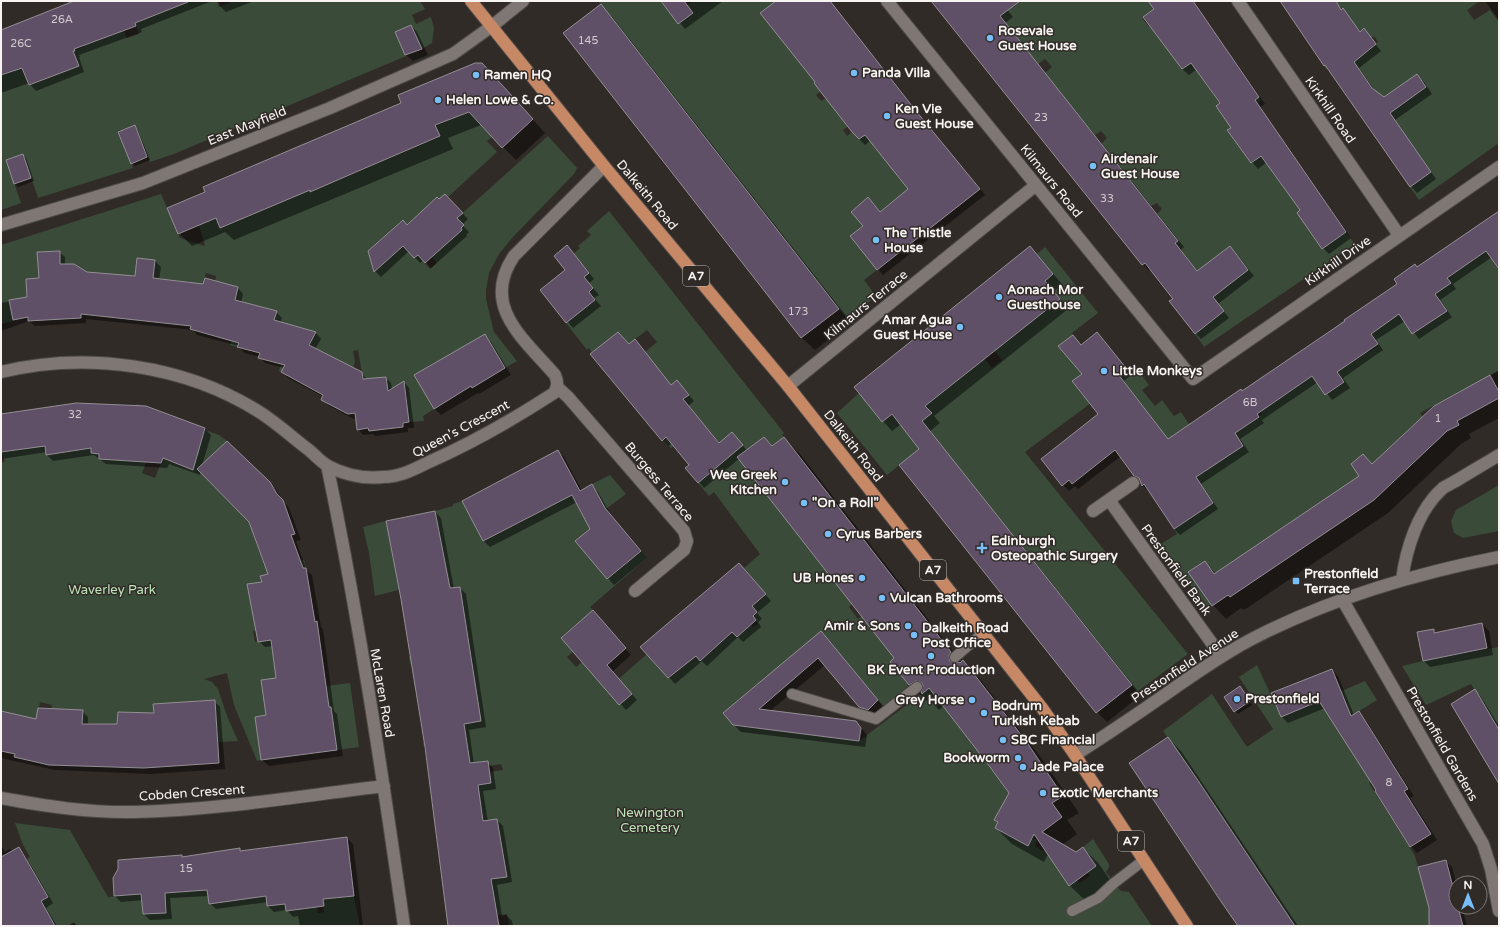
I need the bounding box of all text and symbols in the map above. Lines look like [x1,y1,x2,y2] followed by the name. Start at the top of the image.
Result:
[51,13,73,26] house number: 26A
[998,23,1077,54] place label: Rosevale Guest House
[985,33,995,43] marker: Rosevale Guest House
[578,34,598,47] house number: 145
[10,37,32,50] house number: 26C
[862,65,930,81] place label: Panda Villa
[484,67,552,83] place label: Ramen HQ
[849,68,859,78] marker: Panda Villa
[471,70,481,80] marker: Ramen HQ
[1301,74,1359,146] street label: Kirkhill Road
[446,92,554,108] place label: Helen Lowe & Co.
[433,95,443,105] marker: Helen Lowe & Co.
[895,101,974,132] place label: Ken Vie Guest House
[205,103,289,149] street label: East Mayfield
[882,111,892,121] marker: Ken Vie Guest House
[1034,111,1048,124] house number: 23
[1017,141,1085,221] street label: Kilmaurs Road
[1101,151,1180,182] place label: Airdenair Guest House
[613,157,681,233] street label: Dalkeith Road
[1088,161,1098,171] marker: Airdenair Guest House
[1100,192,1114,205] house number: 33
[883,225,952,256] place label: The Thistle House
[1302,232,1374,290] street label: Kirkhill Drive
[871,235,881,245] marker: The Thistle House
[683,266,709,286] road number: A7
[821,266,911,344] street label: Kilmaurs Terrace
[1007,282,1084,313] place label: Aonach Mor Guesthouse
[994,292,1004,302] marker: Aonach Mor Guesthouse
[788,305,808,318] house number: 173
[873,312,953,343] place label: Amar Agua Guest House
[955,322,965,332] marker: Amar Agua Guest House
[1112,363,1202,379] place label: Little Monkeys
[1099,366,1109,376] marker: Little Monkeys
[1243,396,1258,409] house number: 6B
[410,397,512,461] street label: Queen's Crescent
[820,407,886,485] street label: Dalkeith Road
[68,408,82,421] house number: 32
[1435,412,1441,425] house number: 1
[621,439,697,525] street label: Burgess Terrace
[710,467,777,498] place label: Wee Greek Kitchen
[780,477,790,487] marker: Wee Greek Kitchen
[812,495,879,511] place label: "On a Roll"
[799,498,809,508] marker: "On a Roll"
[1137,521,1215,619] street label: Prestonfield Bank
[836,526,922,542] place label: Cyrus Barbers
[823,529,833,539] marker: Cyrus Barbers
[991,533,1118,564] place label: Edinburgh Osteopathic Surgery
[976,542,988,554] marker: Edinburgh Osteopathic Surgery
[920,560,946,580] road number: A7
[1303,566,1379,597] place label: Prestonfield Terrace
[793,570,854,586] place label: UB Hones
[857,573,867,583] marker: UB Hones
[1291,576,1301,586] marker: Prestonfield Terrace
[68,582,156,598] park label: Waverley Park
[890,590,1003,606] place label: Vulcan Bathrooms
[877,593,887,603] marker: Vulcan Bathrooms
[824,618,900,634] place label: Amir & Sons
[922,620,1009,651] place label: Dalkeith Road Post Office
[903,621,913,631] marker: Amir & Sons
[1128,625,1242,707] street label: Prestonfield Avenue
[909,630,919,640] marker: Dalkeith Road Post Office
[366,647,398,739] street label: McLaren Road
[926,651,936,661] marker: BK Event Production
[867,662,995,678] place label: BK Event Production
[1403,684,1481,804] street label: Prestonfield Gardens
[1245,691,1320,707] place label: Prestonfield
[896,692,965,708] place label: Grey Horse
[1232,694,1242,704] marker: Prestonfield
[967,695,977,705] marker: Grey Horse
[991,698,1080,729] place label: Bodrum Turkish Kebab
[979,708,989,718] marker: Bodrum Turkish Kebab
[1011,732,1095,748] place label: SBC Financial
[998,735,1008,745] marker: SBC Financial
[943,750,1010,766] place label: Bookworm
[1013,753,1023,763] marker: Bookworm
[1030,759,1104,775] place label: Jade Palace
[1018,762,1028,772] marker: Jade Palace
[1386,776,1393,789] house number: 8
[139,781,245,805] street label: Cobden Crescent
[1051,785,1158,801] place label: Exotic Merchants
[1038,788,1048,798] marker: Exotic Merchants
[616,805,684,836] park label: Newington Cemetery
[1118,831,1144,851] road number: A7
[179,862,193,875] house number: 15
[1448,875,1488,915] north arrow
[1464,879,1472,892] text: N

